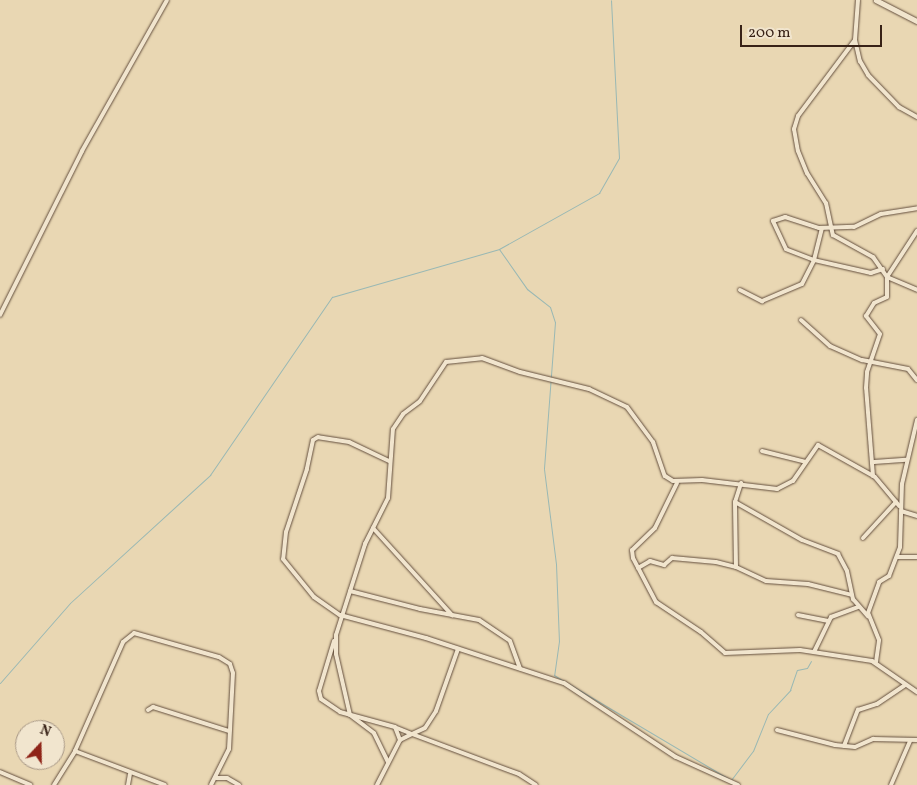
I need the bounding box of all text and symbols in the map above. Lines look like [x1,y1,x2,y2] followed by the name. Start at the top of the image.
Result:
[742,15,884,47] scale bar
[748,23,791,44] text: 200 m
[15,720,65,770] north arrow
[37,721,53,742] text: N

